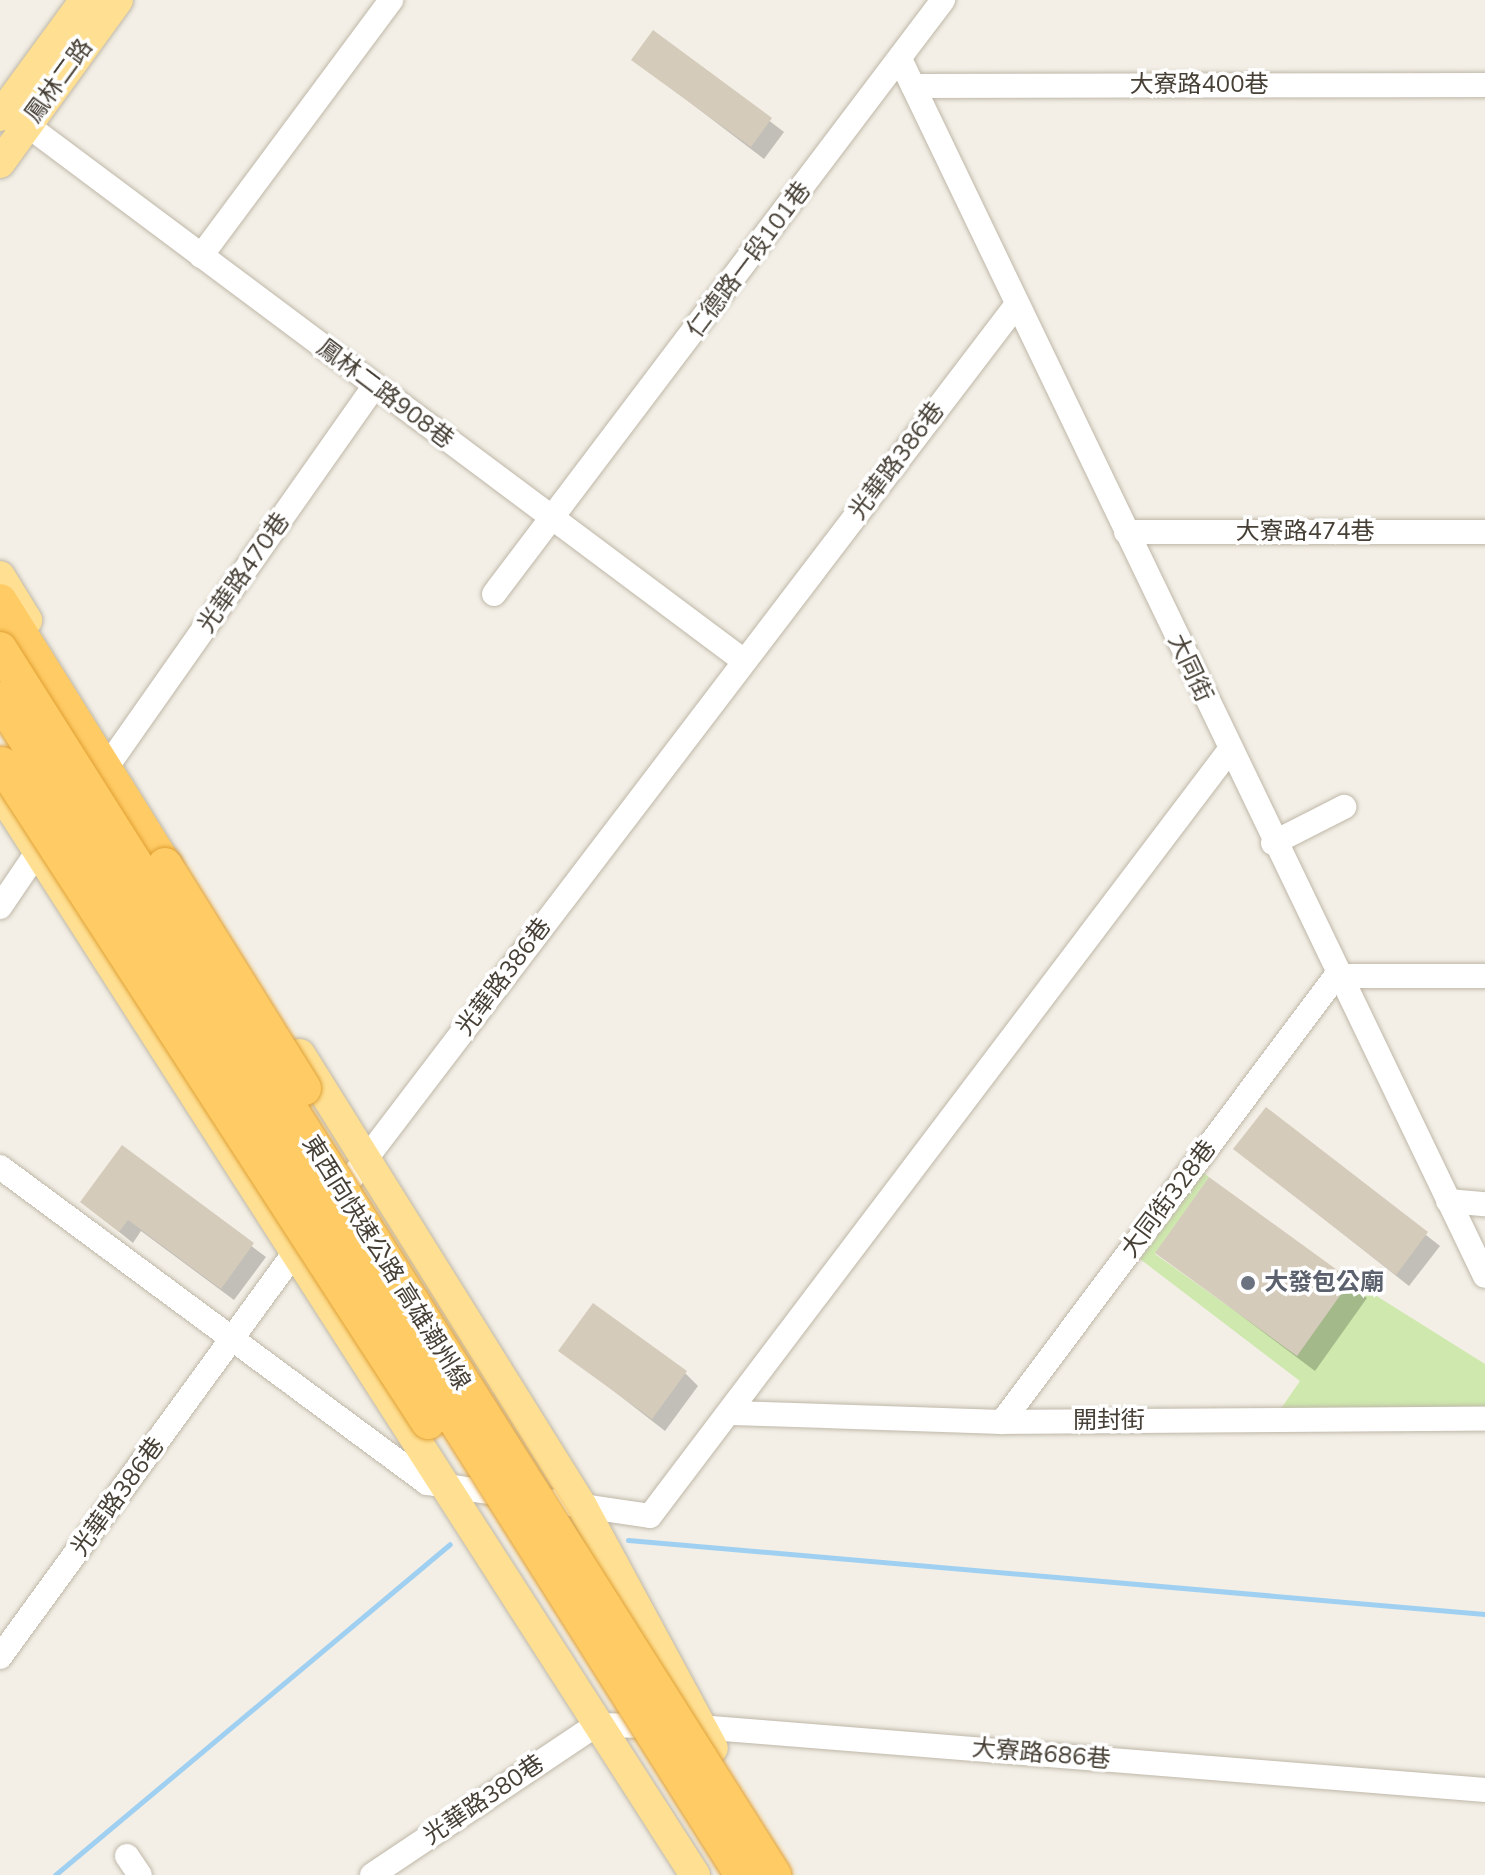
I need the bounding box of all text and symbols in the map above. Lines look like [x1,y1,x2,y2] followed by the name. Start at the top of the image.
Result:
[19,34,99,128] street label: 鳳林二路
[1129,71,1269,99] street label: 大寮路400巷
[681,177,817,343] street label: 仁德路一段101巷
[311,333,459,455] street label: 鳳林二路908巷
[844,397,950,525] street label: 光華路386巷
[192,508,296,638] street label: 光華路470巷
[1235,518,1375,546] street label: 大寮路474巷
[1162,629,1218,707] street label: 大同街
[451,913,557,1041] street label: 光華路386巷
[296,1131,476,1395] street label: 東西向快速公路 高雄潮州線
[1116,1135,1222,1263] street label: 大同街328巷
[1264,1269,1384,1297] place label: 大發包公廟
[1239,1274,1257,1292] marker: 大發包公廟
[1073,1407,1145,1435] street label: 開封街
[65,1432,171,1562] street label: 光華路386巷
[970,1734,1112,1774] street label: 大寮路686巷
[418,1749,550,1851] street label: 光華路380巷

